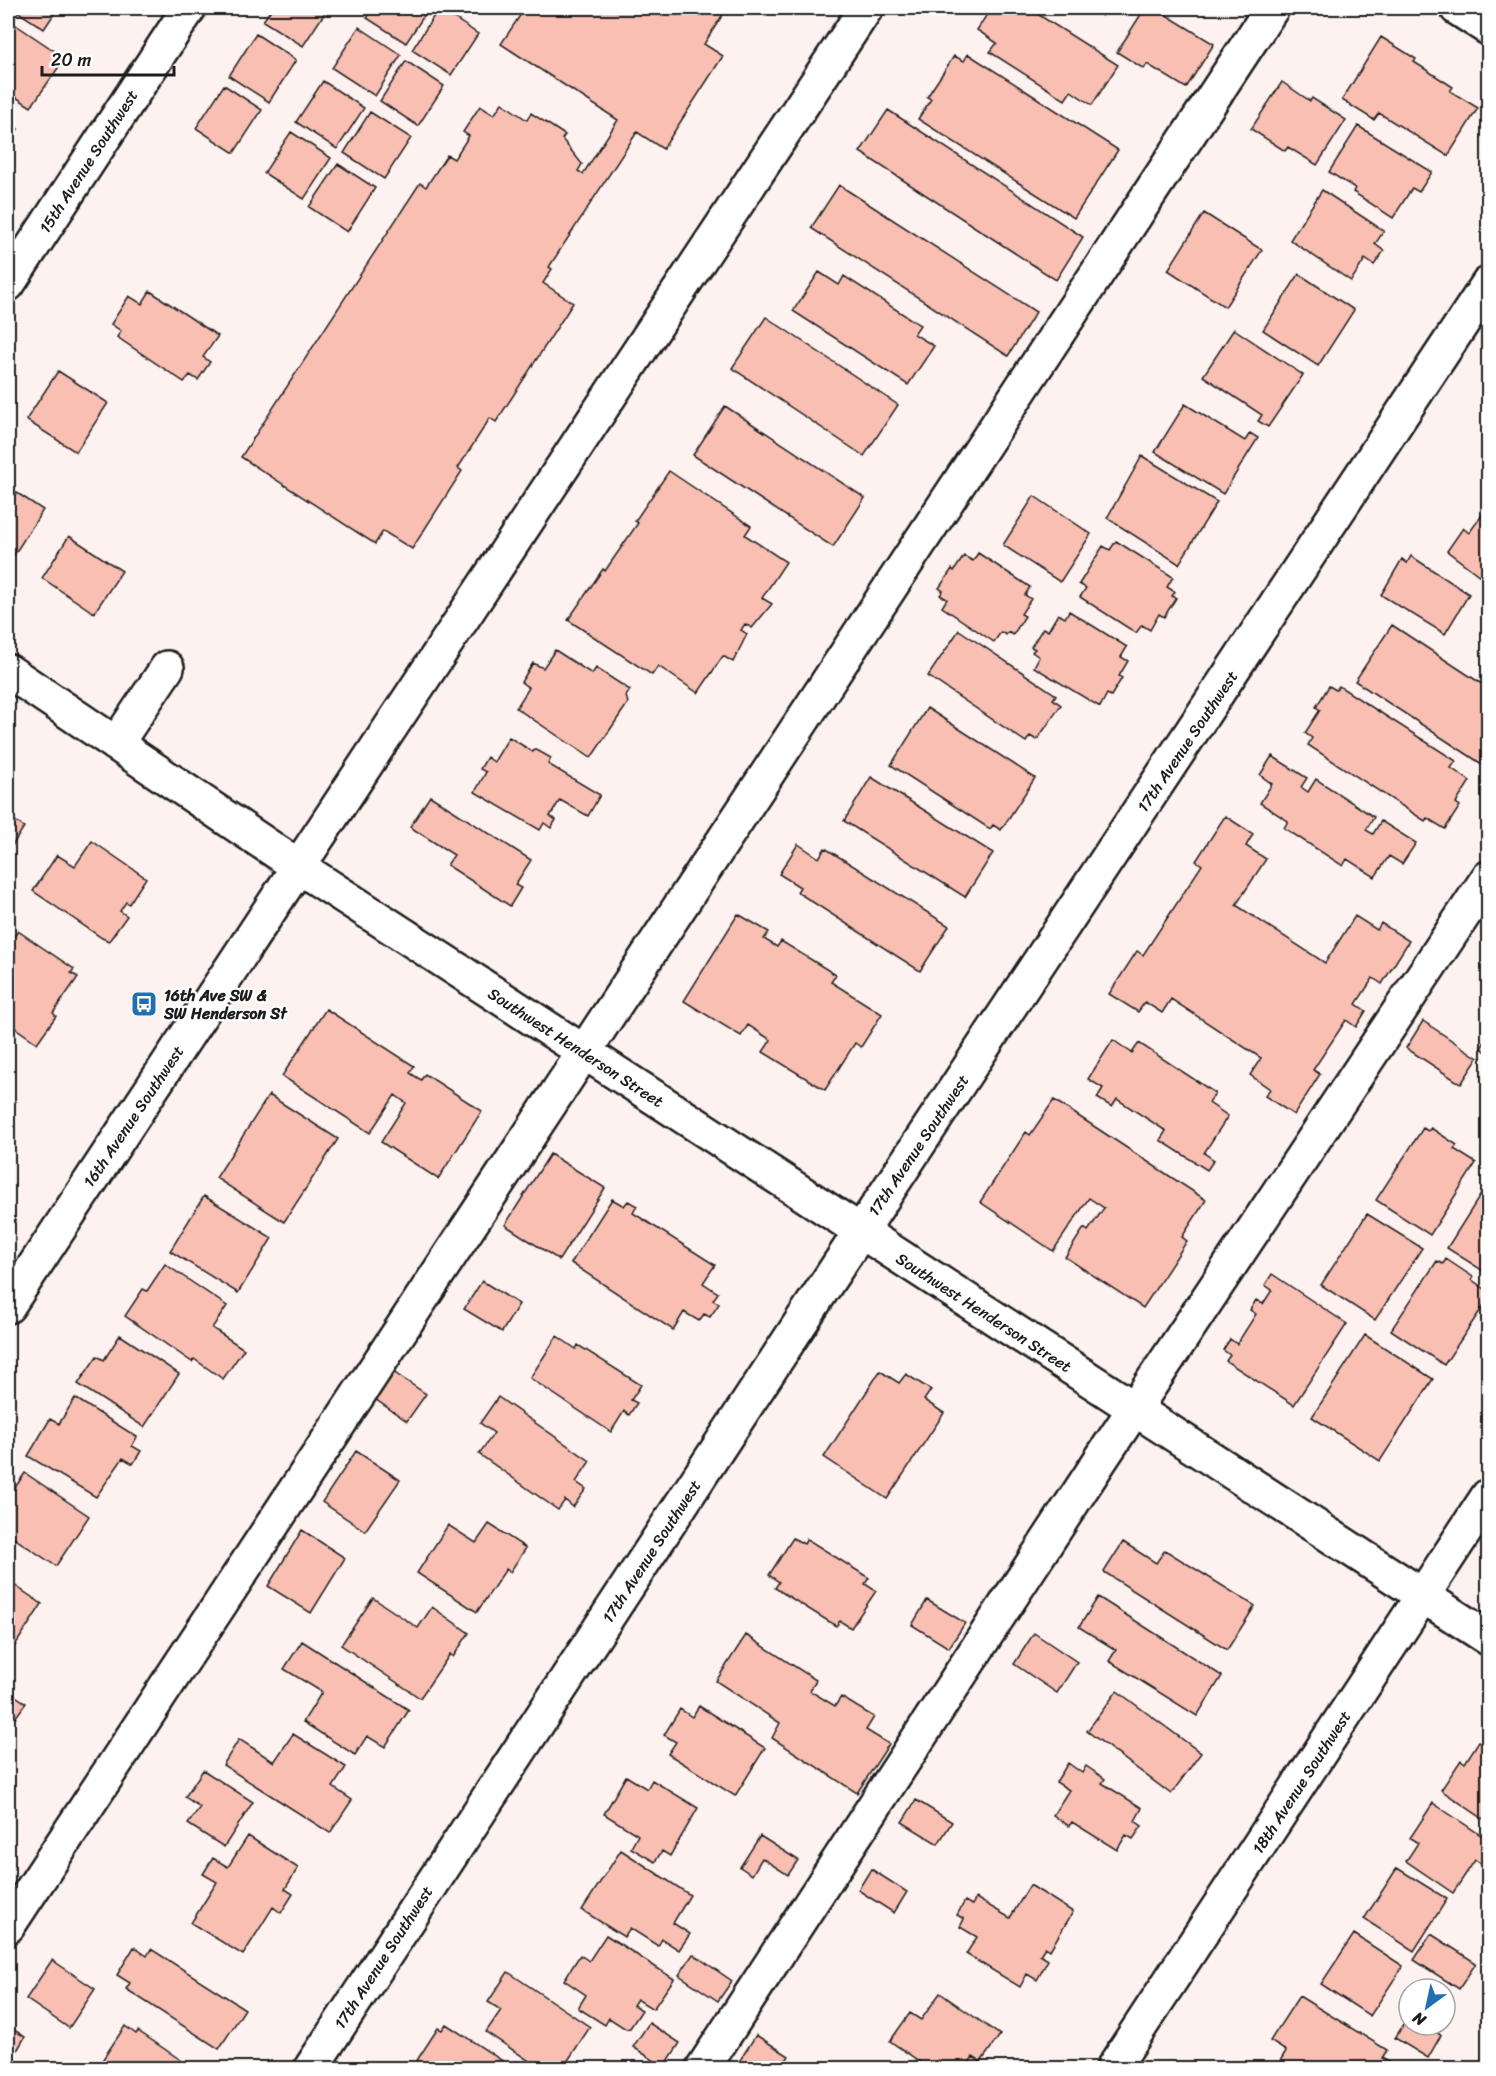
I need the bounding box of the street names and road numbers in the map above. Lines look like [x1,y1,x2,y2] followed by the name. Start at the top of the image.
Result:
[31,83,146,239] street label: 15th Avenue Southwest
[1129,664,1246,818] street label: 17th Avenue Southwest
[482,979,670,1115] street label: Southwest Henderson Street
[75,1039,192,1193] street label: 16th Avenue Southwest
[860,1068,977,1222] street label: 17th Avenue Southwest
[890,1244,1078,1380] street label: Southwest Henderson Street
[594,1474,709,1629] street label: 17th Avenue Southwest
[1244,1705,1359,1860] street label: 18th Avenue Southwest
[326,1880,441,2035] street label: 17th Avenue Southwest

